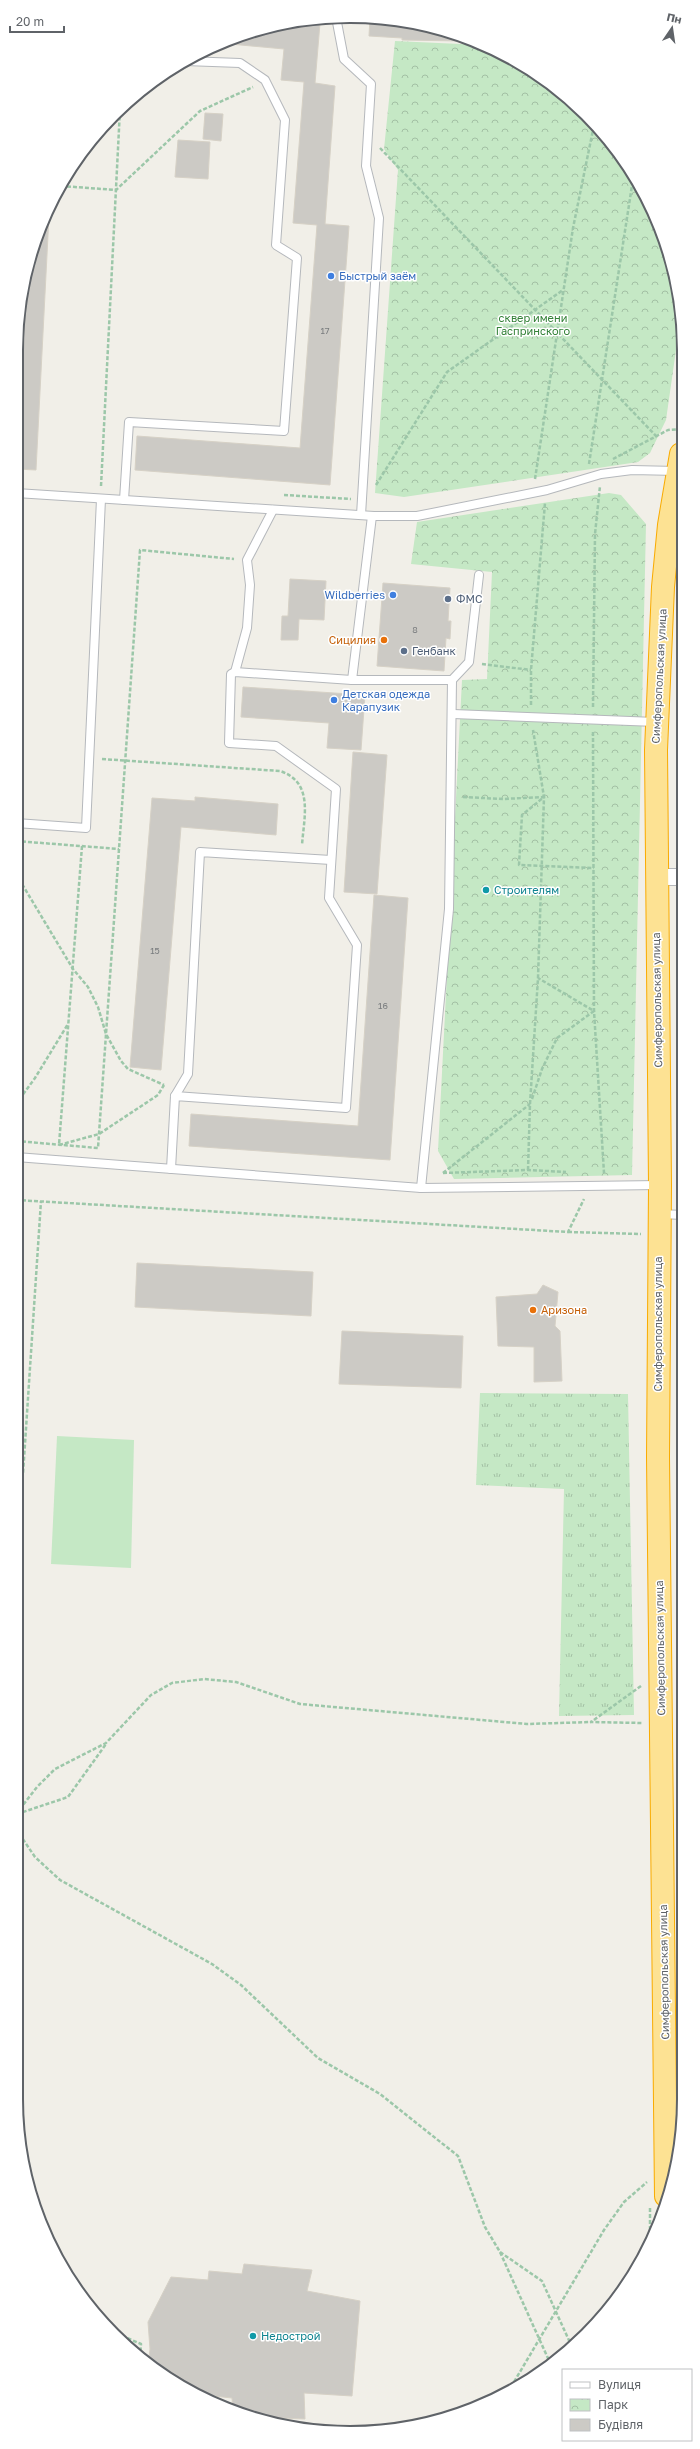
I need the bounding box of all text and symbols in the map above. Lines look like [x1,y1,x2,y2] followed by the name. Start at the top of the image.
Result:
[10,8,64,34] scale bar
[652,8,692,48] north arrow
[666,10,683,26] text: Пн
[16,14,44,29] text: 20 m
[339,269,416,282] place label: Быстрый заём
[326,271,336,281] marker: Быстрый заём
[496,311,571,337] park label: сквер имени Гаспринского
[320,325,330,336] house number: 17
[324,588,385,601] place label: Wildberries
[388,590,398,600] marker: Wildberries
[456,592,482,605] place label: ФМС
[443,594,453,604] marker: ФМС
[648,608,669,744] street label: Симферопольская улица
[412,624,418,635] house number: 8
[329,633,376,646] place label: Сицилия
[379,635,389,645] marker: Сицилия
[412,644,457,657] place label: Генбанк
[399,646,409,656] marker: Генбанк
[342,687,430,713] place label: Детская одежда Карапузик
[329,695,339,705] marker: Детская одежда Карапузик
[494,883,559,896] place label: Строителям
[481,885,491,895] marker: Строителям
[649,932,664,1068] street label: Симферопольская улица
[150,945,160,956] house number: 15
[378,1000,388,1011] house number: 16
[651,1256,664,1392] street label: Симферопольская улица
[541,1303,587,1316] place label: Аризона
[528,1305,538,1315] marker: Аризона
[652,1580,667,1716] street label: Симферопольская улица
[656,1904,671,2040] street label: Симферопольская улица
[261,2329,320,2342] place label: Недострой
[248,2331,258,2341] marker: Недострой
[562,2369,692,2441] legend
[598,2377,641,2392] text: Вулиця
[598,2397,628,2412] text: Парк
[598,2417,643,2432] text: Будівля

